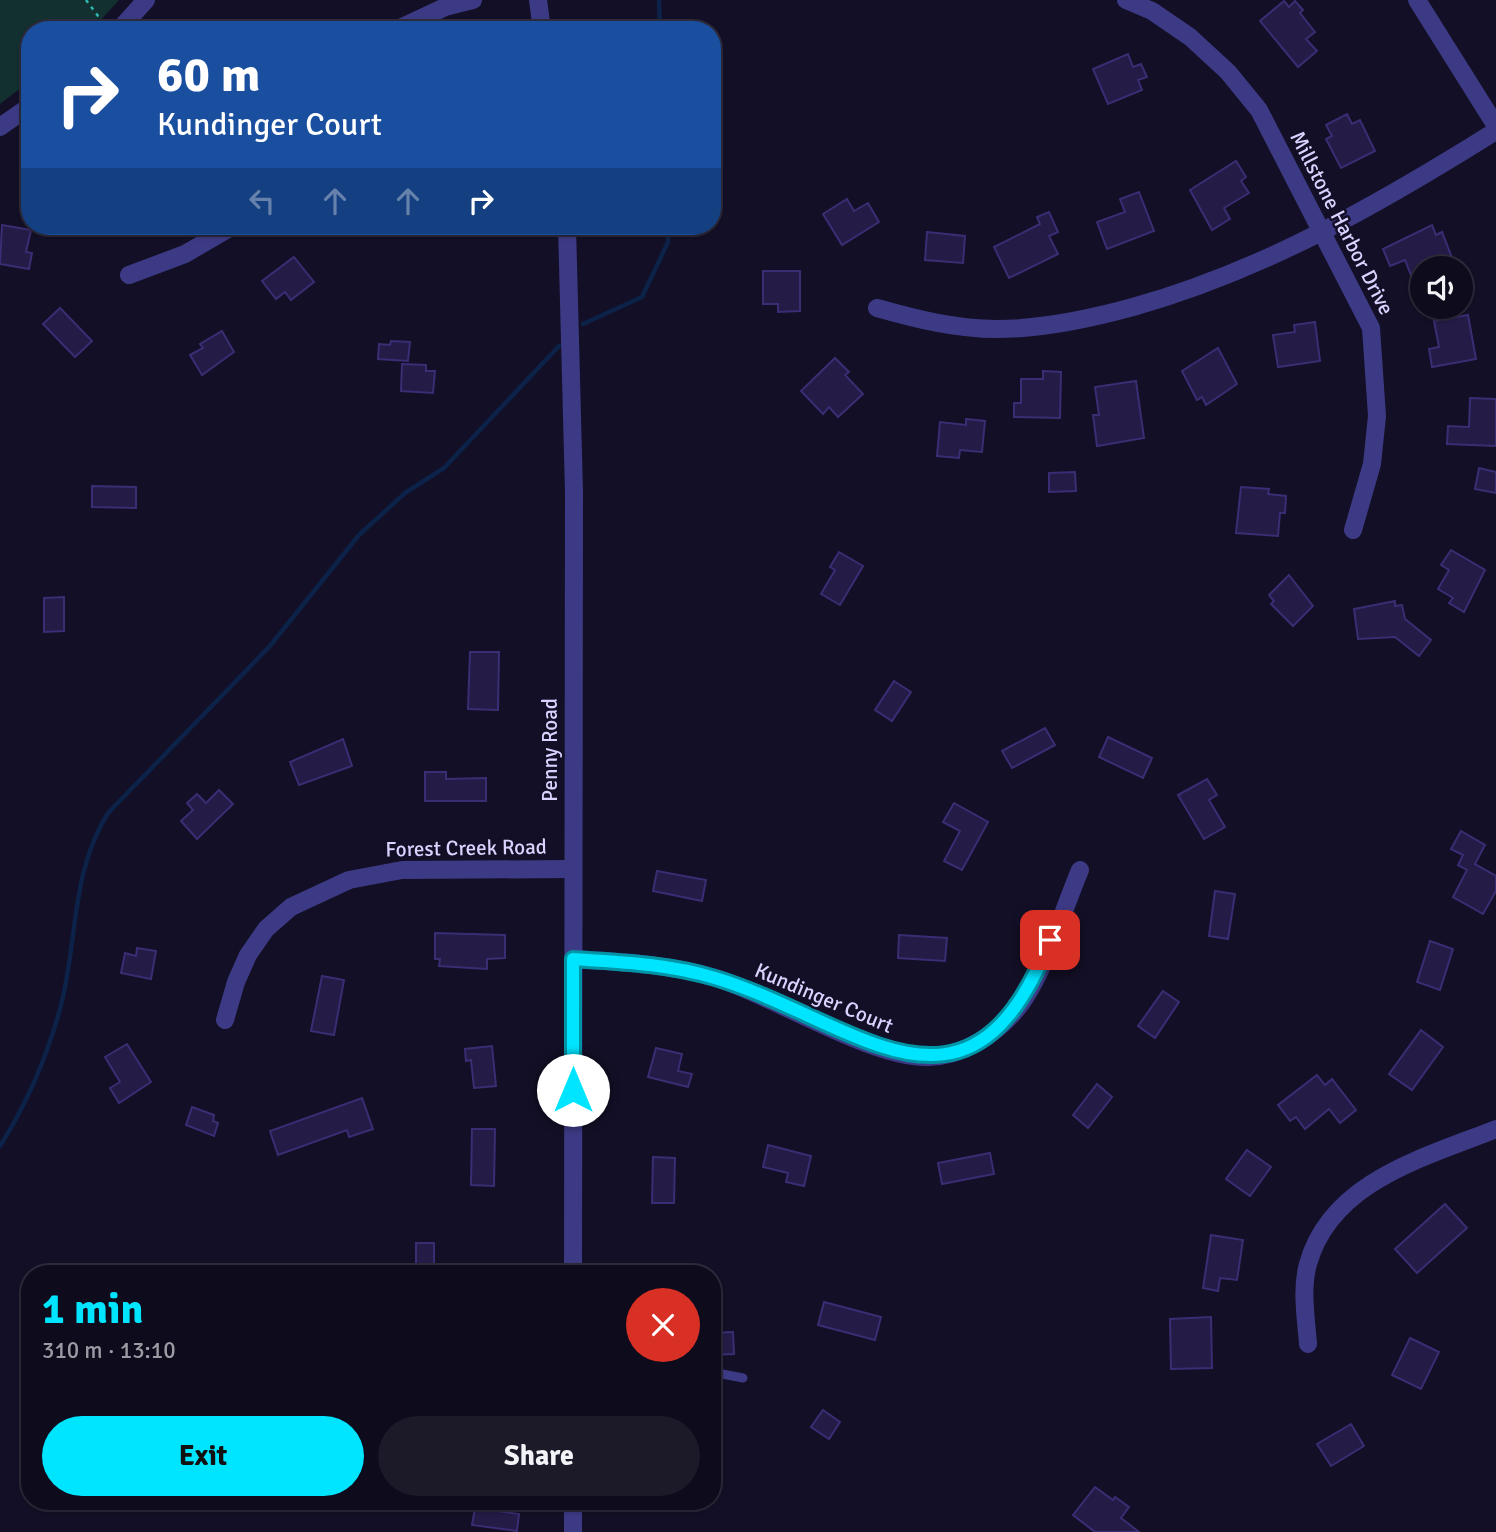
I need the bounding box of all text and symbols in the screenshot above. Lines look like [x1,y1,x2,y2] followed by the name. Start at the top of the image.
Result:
[157,45,260,105] text: 60 m
[42,49,133,140] icon: right
[157,105,382,144] text: Kundinger Court
[1284,127,1400,319] street label: Millstone Harbor Drive
[243,182,281,220] icon: left
[316,182,354,220] icon: ahead
[389,182,427,220] icon: ahead
[462,182,500,220] icon: right
[1410,256,1473,319] map controls
[1410,256,1473,319] button: sound
[537,698,563,802] street label: Penny Road
[385,834,547,862] street label: Forest Creek Road
[1020,910,1080,970] pin
[1031,921,1069,959] icon: arrive
[751,957,897,1039] street label: Kundinger Court
[536,1053,610,1127] position arrow
[42,1284,143,1335] text: 1 min
[626,1288,700,1362] button: close
[42,1336,176,1365] text: 310 m · 13:10
[42,1416,364,1496] button: Exit
[378,1416,700,1496] button: Share

